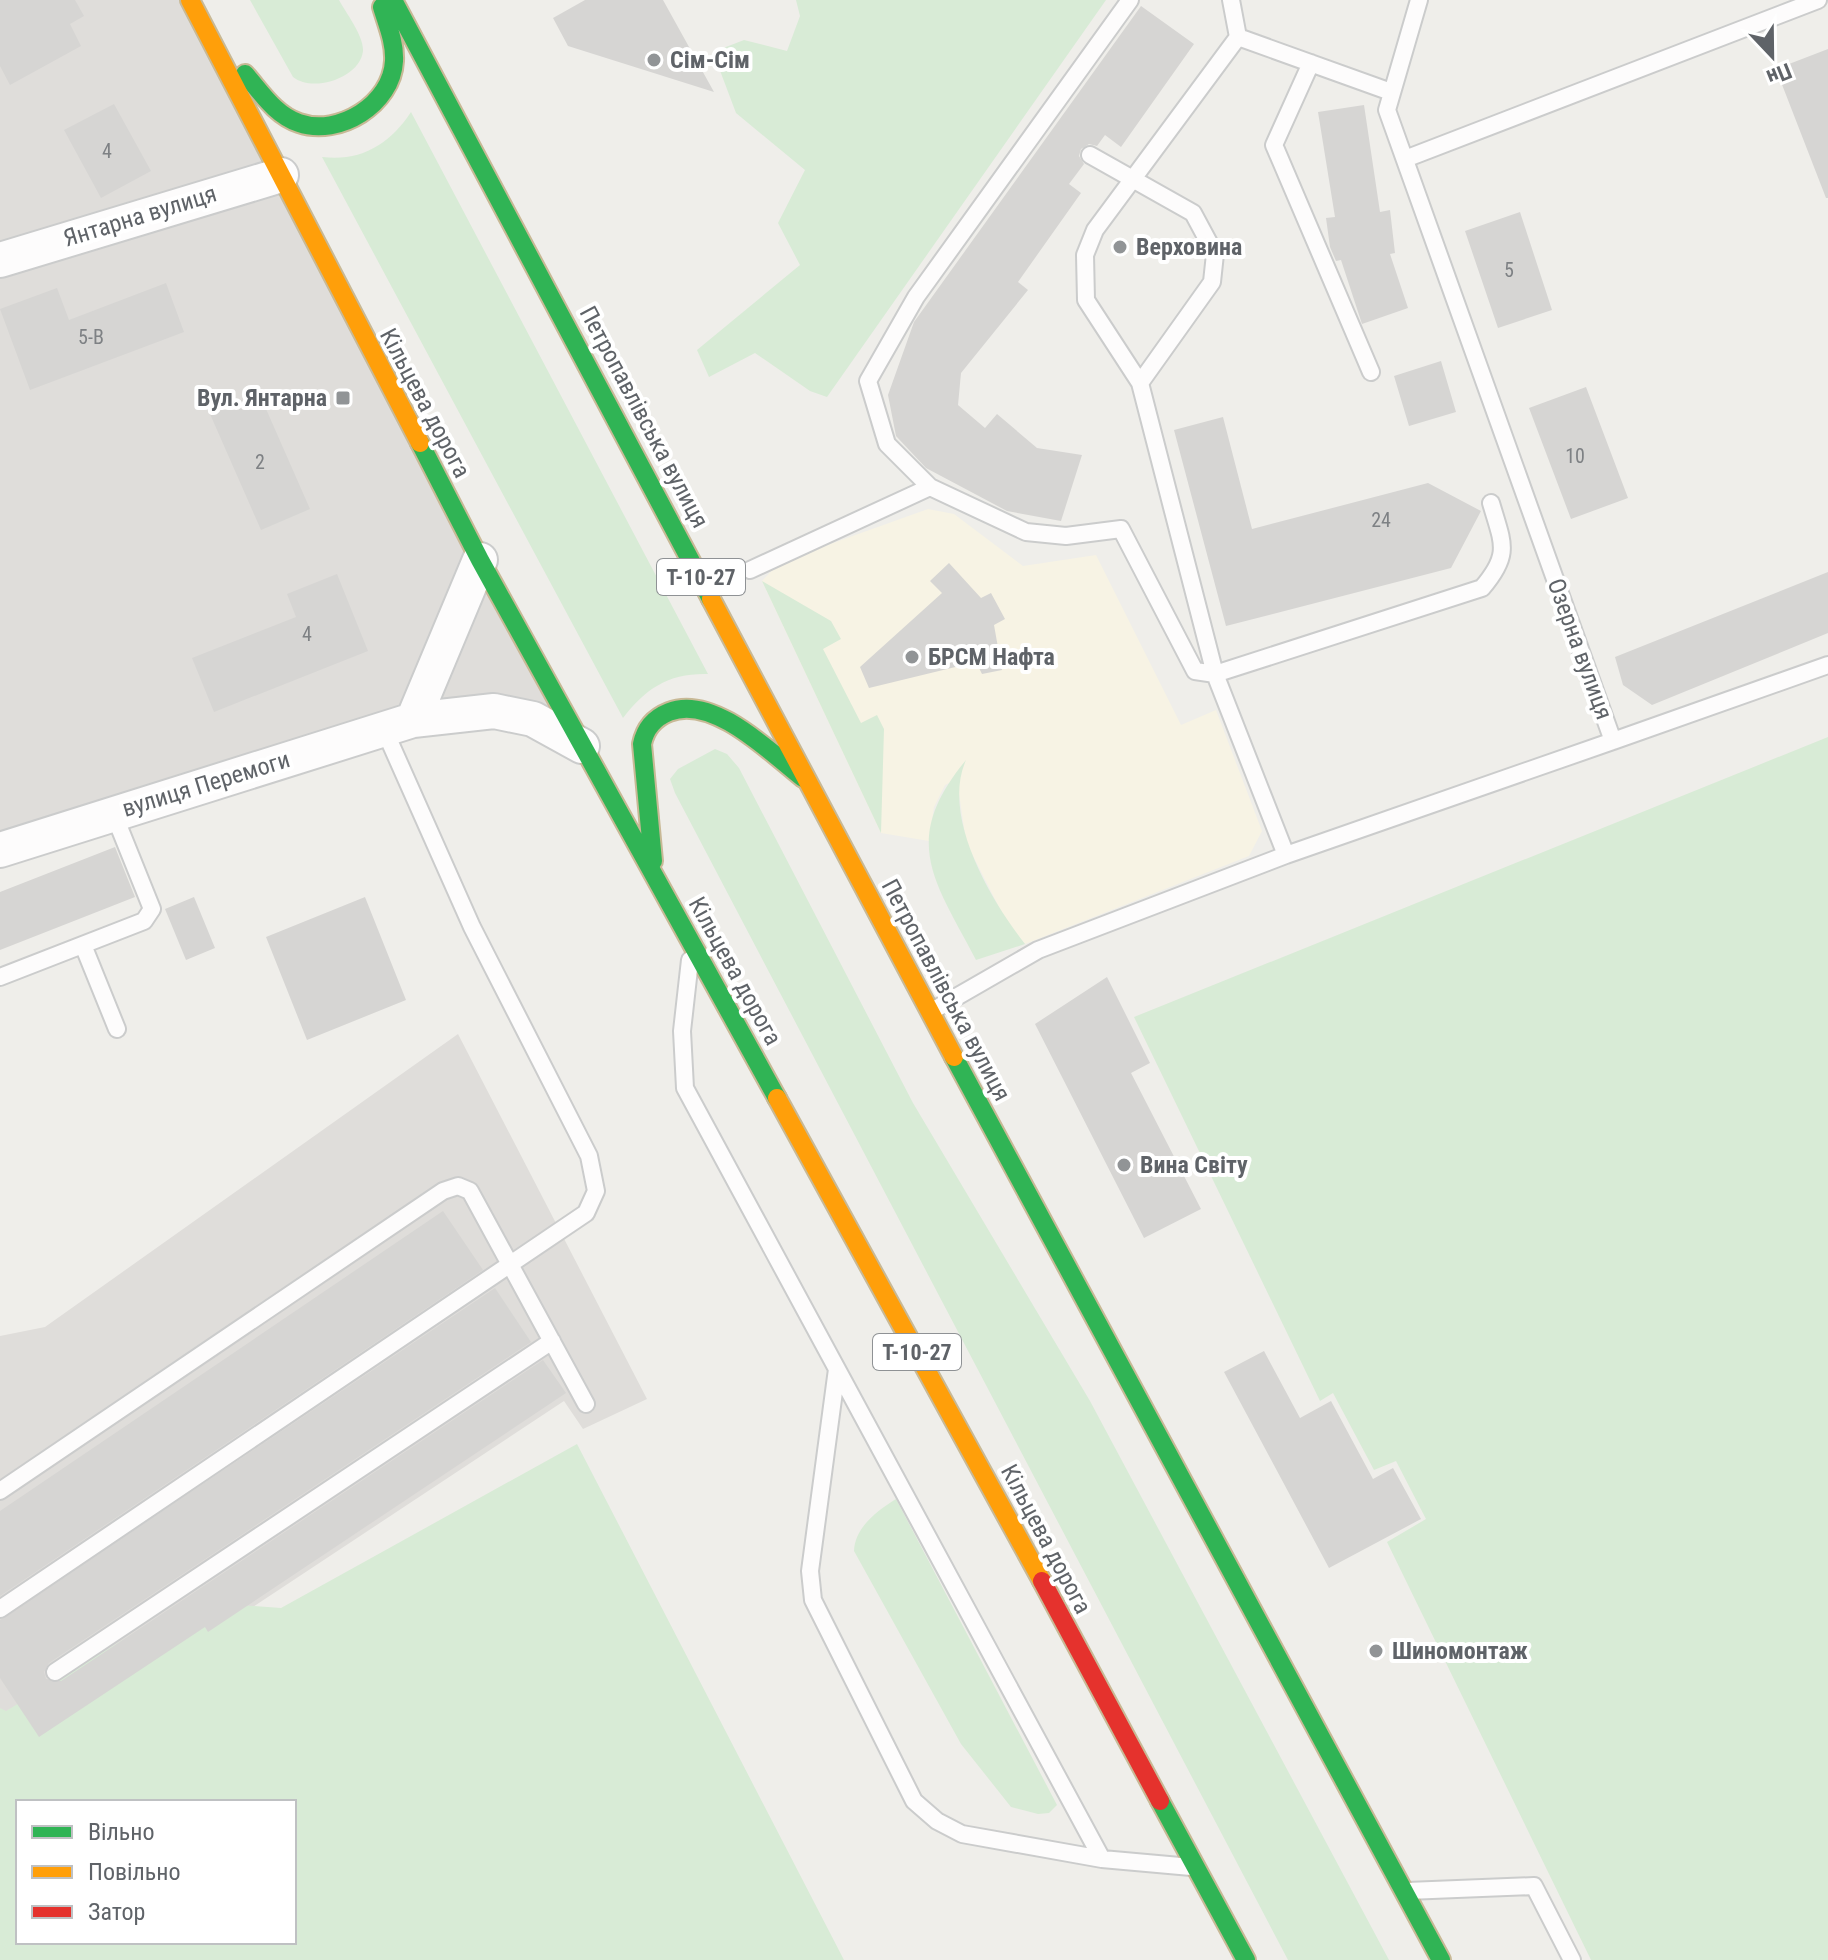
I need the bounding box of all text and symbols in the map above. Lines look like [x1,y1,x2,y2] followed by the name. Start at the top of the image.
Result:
[1732,16,1812,96] north arrow
[670,46,750,74] place label: Сім-Сім
[645,51,663,69] marker: Сім-Сім
[1763,58,1795,90] text: Пн
[102,139,112,163] house number: 4
[60,179,220,253] street label: Янтарна вулиця
[1136,233,1242,261] place label: Верховина
[1111,238,1129,256] marker: Верховина
[1504,258,1514,282] house number: 5
[574,301,714,533] street label: Петропавлівська вулиця
[374,324,476,482] street label: Кільцева дорога
[78,325,104,349] house number: 5-В
[197,384,327,412] place label: Вул. Янтарна
[334,389,352,407] marker: Вул. Янтарна
[1565,444,1585,468] house number: 10
[255,450,265,474] house number: 2
[1371,508,1391,532] house number: 24
[657,559,745,595] road number: Т-10-27
[1542,575,1618,723] street label: Озерна вулиця
[302,622,312,646] house number: 4
[928,643,1055,671] place label: БРСМ Нафта
[903,648,921,666] marker: БРСМ Нафта
[119,745,293,823] street label: вулиця Перемоги
[876,874,1016,1106] street label: Петропавлівська вулиця
[683,892,787,1050] street label: Кільцева дорога
[1140,1151,1248,1179] place label: Вина Світу
[1115,1156,1133,1174] marker: Вина Світу
[873,1334,961,1370] road number: Т-10-27
[995,1460,1097,1618] street label: Кільцева дорога
[1392,1637,1528,1665] place label: Шиномонтаж
[1367,1642,1385,1660] marker: Шиномонтаж
[16,1800,296,1944] legend
[88,1818,155,1846] text: Вільно
[88,1858,181,1886] text: Повільно
[88,1898,145,1926] text: Затор

